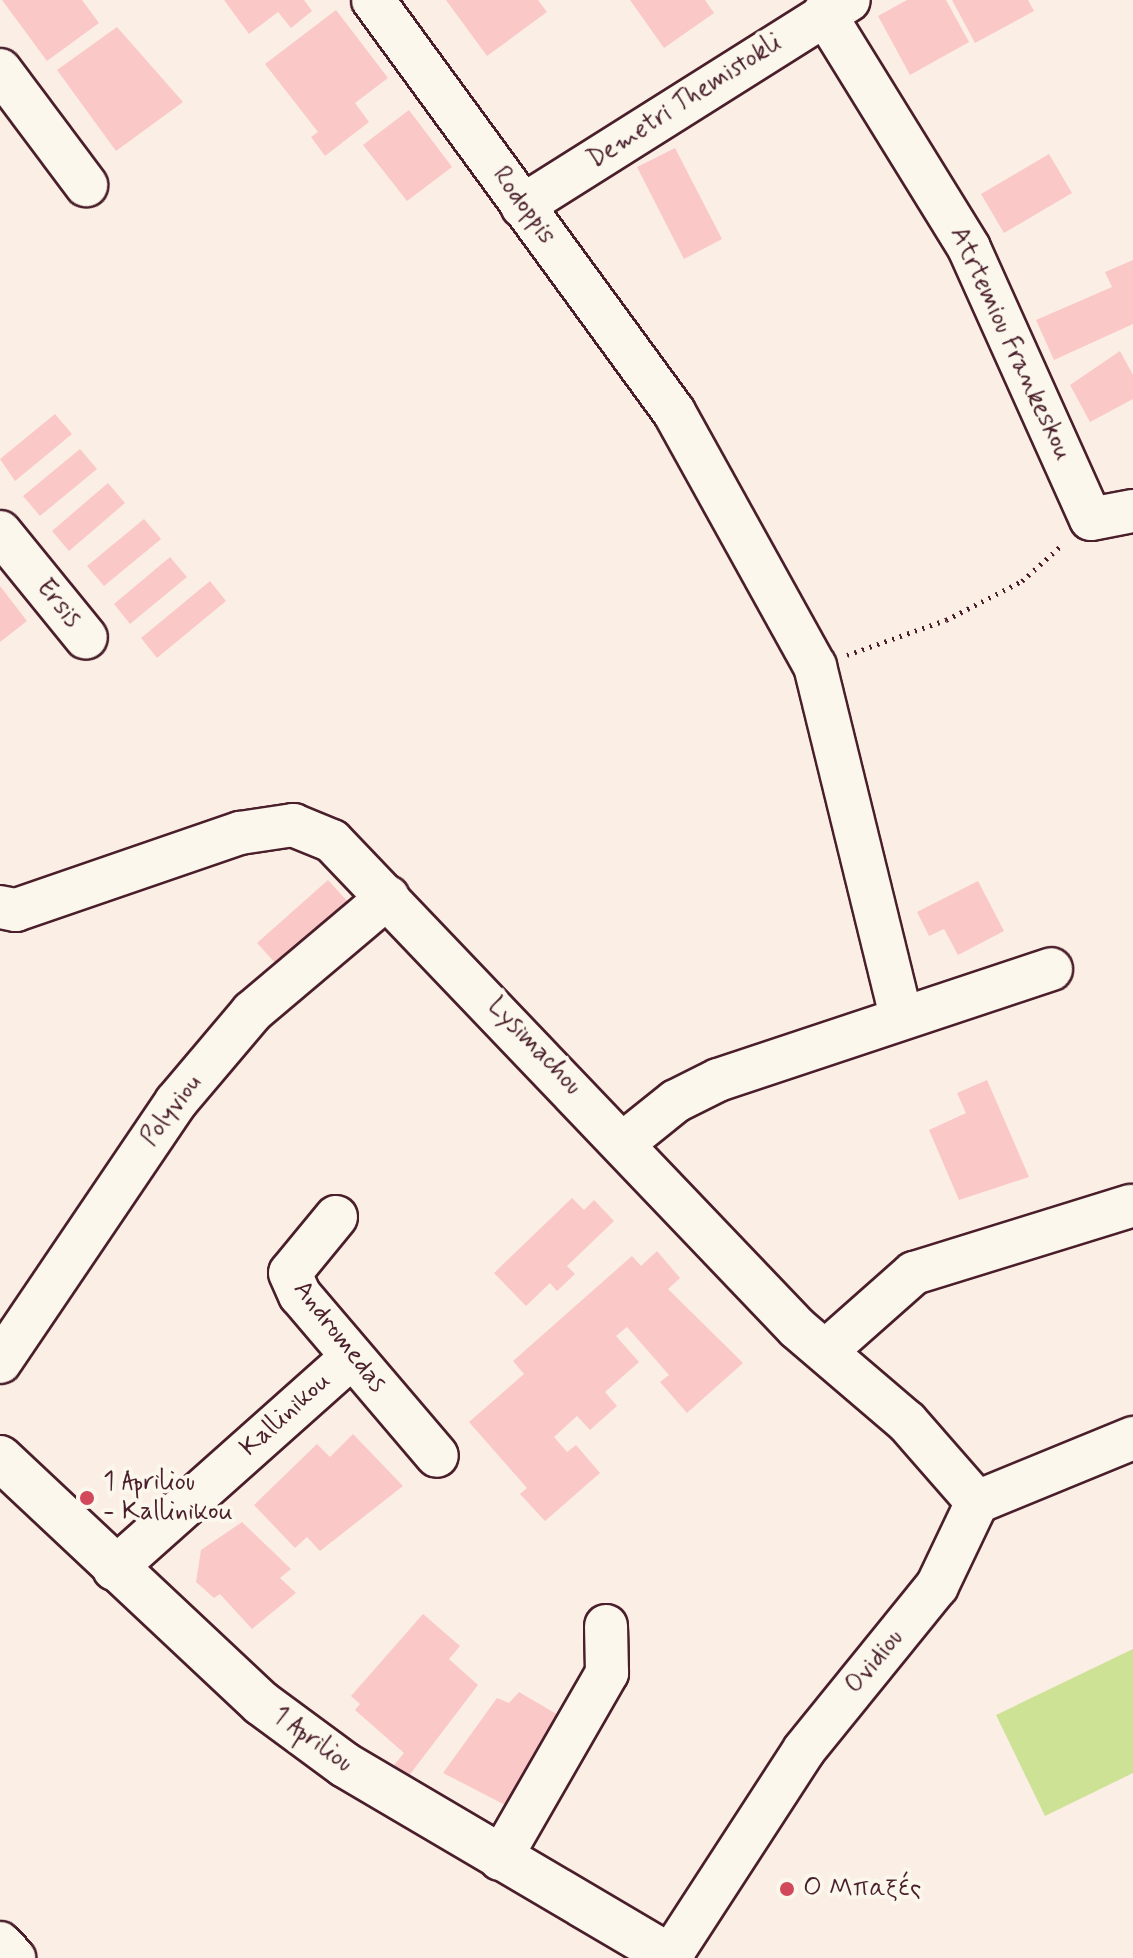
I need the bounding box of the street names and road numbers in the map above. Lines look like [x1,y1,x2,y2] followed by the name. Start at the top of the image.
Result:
[579,26,791,178] street label: Demetri Themistokli
[484,161,562,251] street label: Rodoppis
[943,224,1077,464] street label: Atrtemiou Frankeskou
[29,573,87,635] street label: Ersis
[480,992,588,1102] street label: Lysimachou
[135,1069,209,1153] street label: Polyviou
[286,1275,392,1399] street label: Andromedas
[234,1366,338,1464] street label: Kallinikou
[839,1623,911,1701] street label: Ovidiou
[266,1700,358,1780] street label: 1 Apriliou

